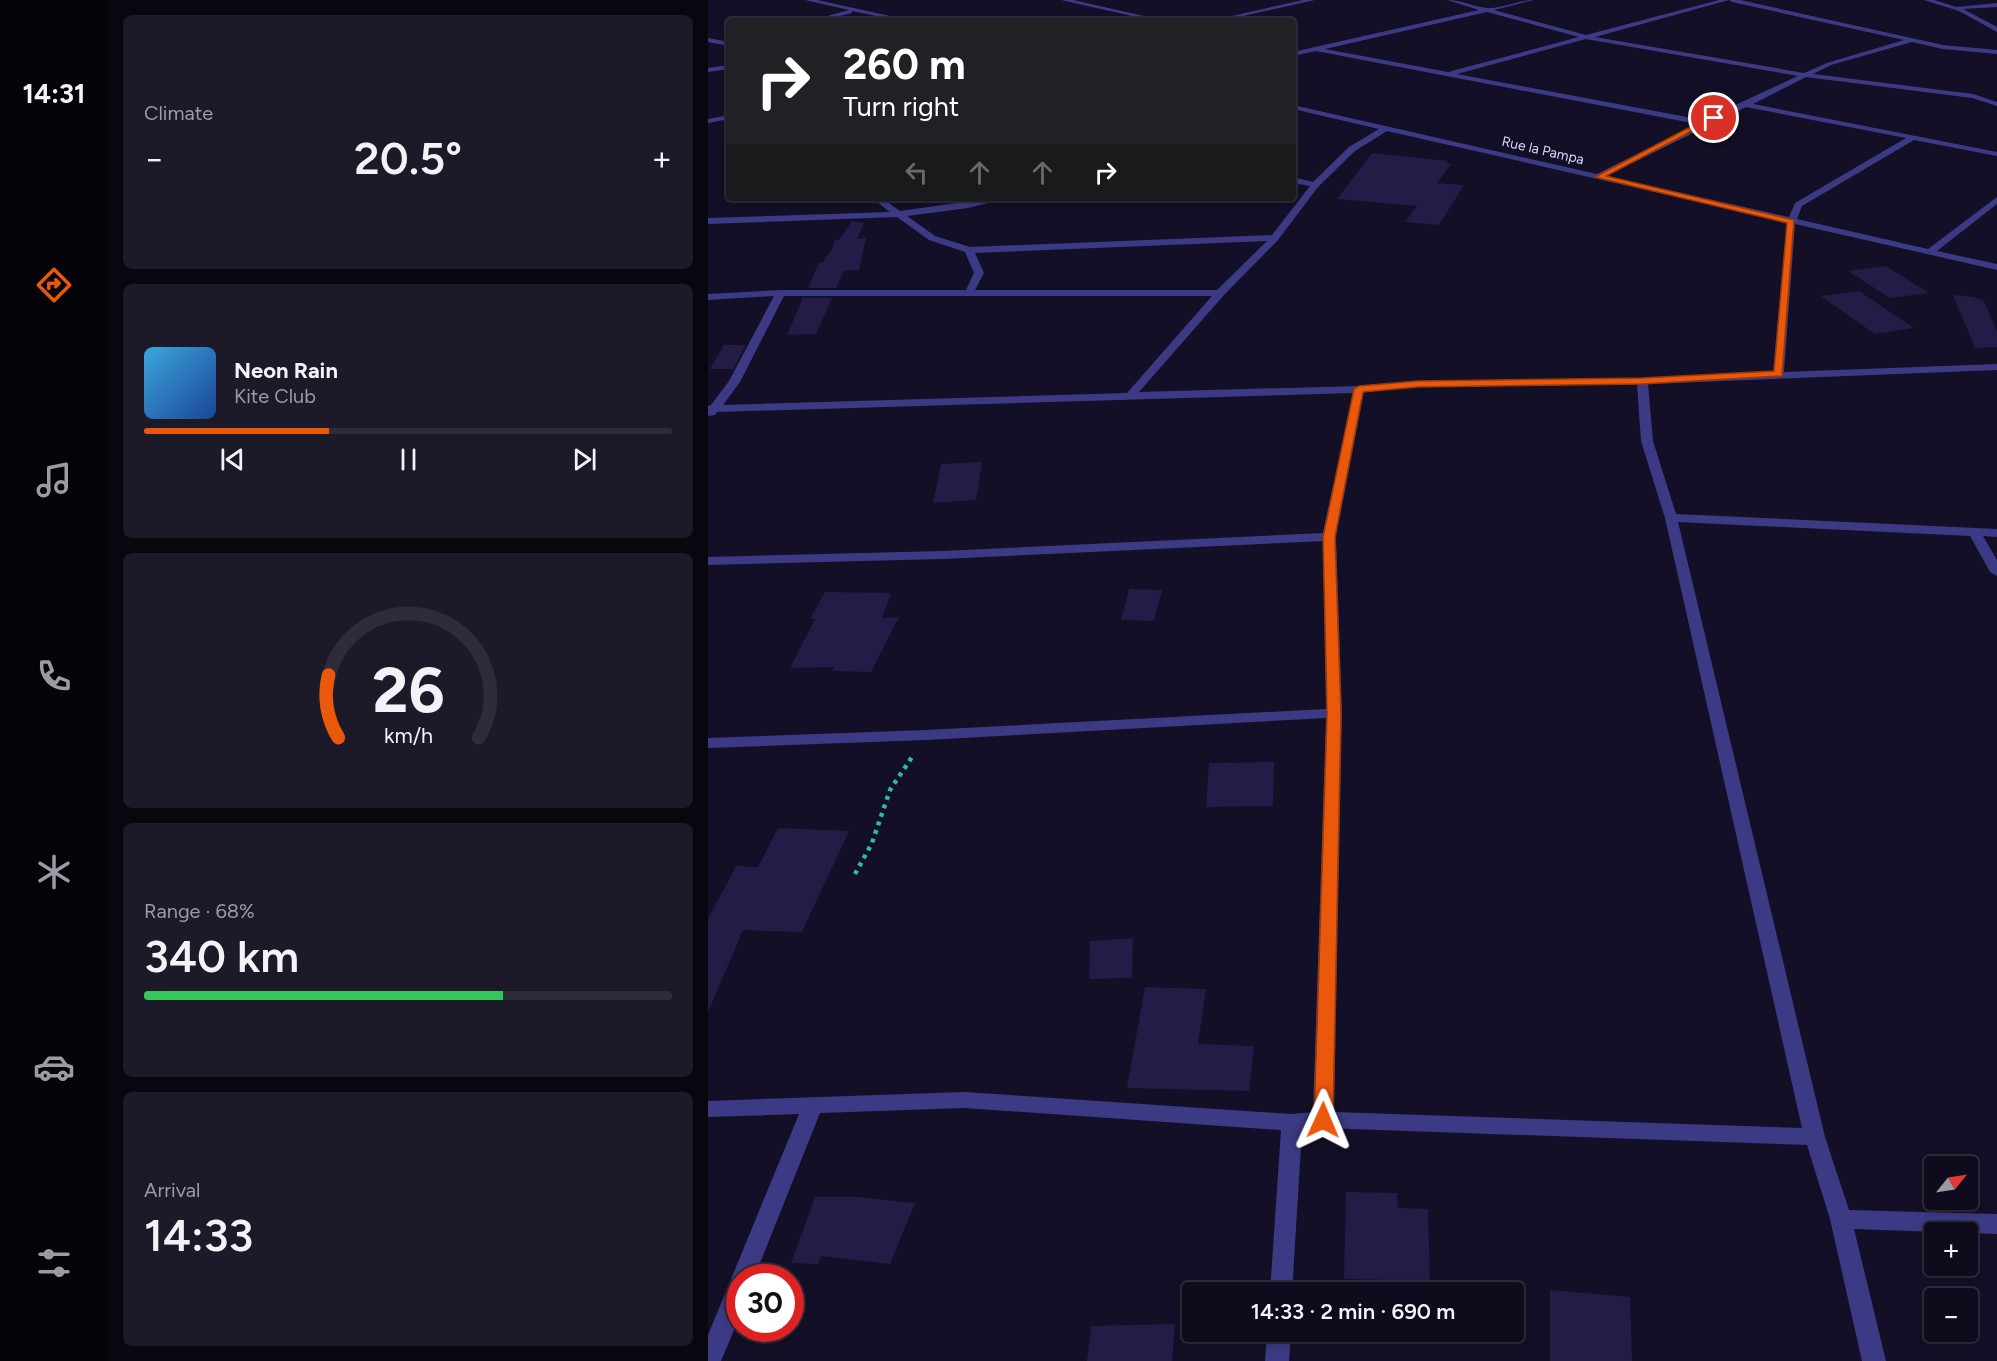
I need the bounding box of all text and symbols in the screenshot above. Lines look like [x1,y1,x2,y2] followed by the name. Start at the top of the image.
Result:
[843,39,966,90] text: 260 m
[744,42,822,120] icon: right
[22,77,86,110] text: 14:31
[843,90,959,123] text: Turn right
[1688,92,1739,143] pin
[144,101,213,125] text: Climate
[1697,101,1730,134] icon: arrive
[354,131,462,185] text: 20.5°
[1500,133,1586,168] street label: Rue la Pampa
[144,139,165,178] text: −
[651,139,672,178] text: +
[900,156,933,189] icon: left
[963,156,996,189] icon: ahead
[1026,156,1059,189] icon: ahead
[1089,156,1122,189] icon: right
[33,264,75,306] icon: directions
[234,357,338,384] text: Neon Rain
[234,384,316,408] text: Kite Club
[216,443,249,476] icon: previous
[392,443,425,476] icon: pause
[568,443,601,476] icon: next
[33,459,75,501] icon: music
[372,653,444,728] text: 26
[33,655,75,697] icon: phone
[384,723,432,748] text: km/h
[33,851,75,893] icon: climate
[144,899,255,923] text: Range · 68%
[144,929,299,983] text: 340 km
[33,1046,75,1088] icon: car
[1291,1088,1355,1152] position arrow
[1924,1156,1978,1210] north arrow
[1924,1156,1978,1342] map controls
[144,1178,200,1202] text: Arrival
[144,1208,253,1262] text: 14:33
[1924,1222,1978,1276] button: +
[33,1242,75,1284] icon: filters
[726,1264,804,1342] speed limit sign: 30
[1924,1288,1978,1342] button: −
[1251,1298,1455,1325] text: 14:33 · 2 min · 690 m

